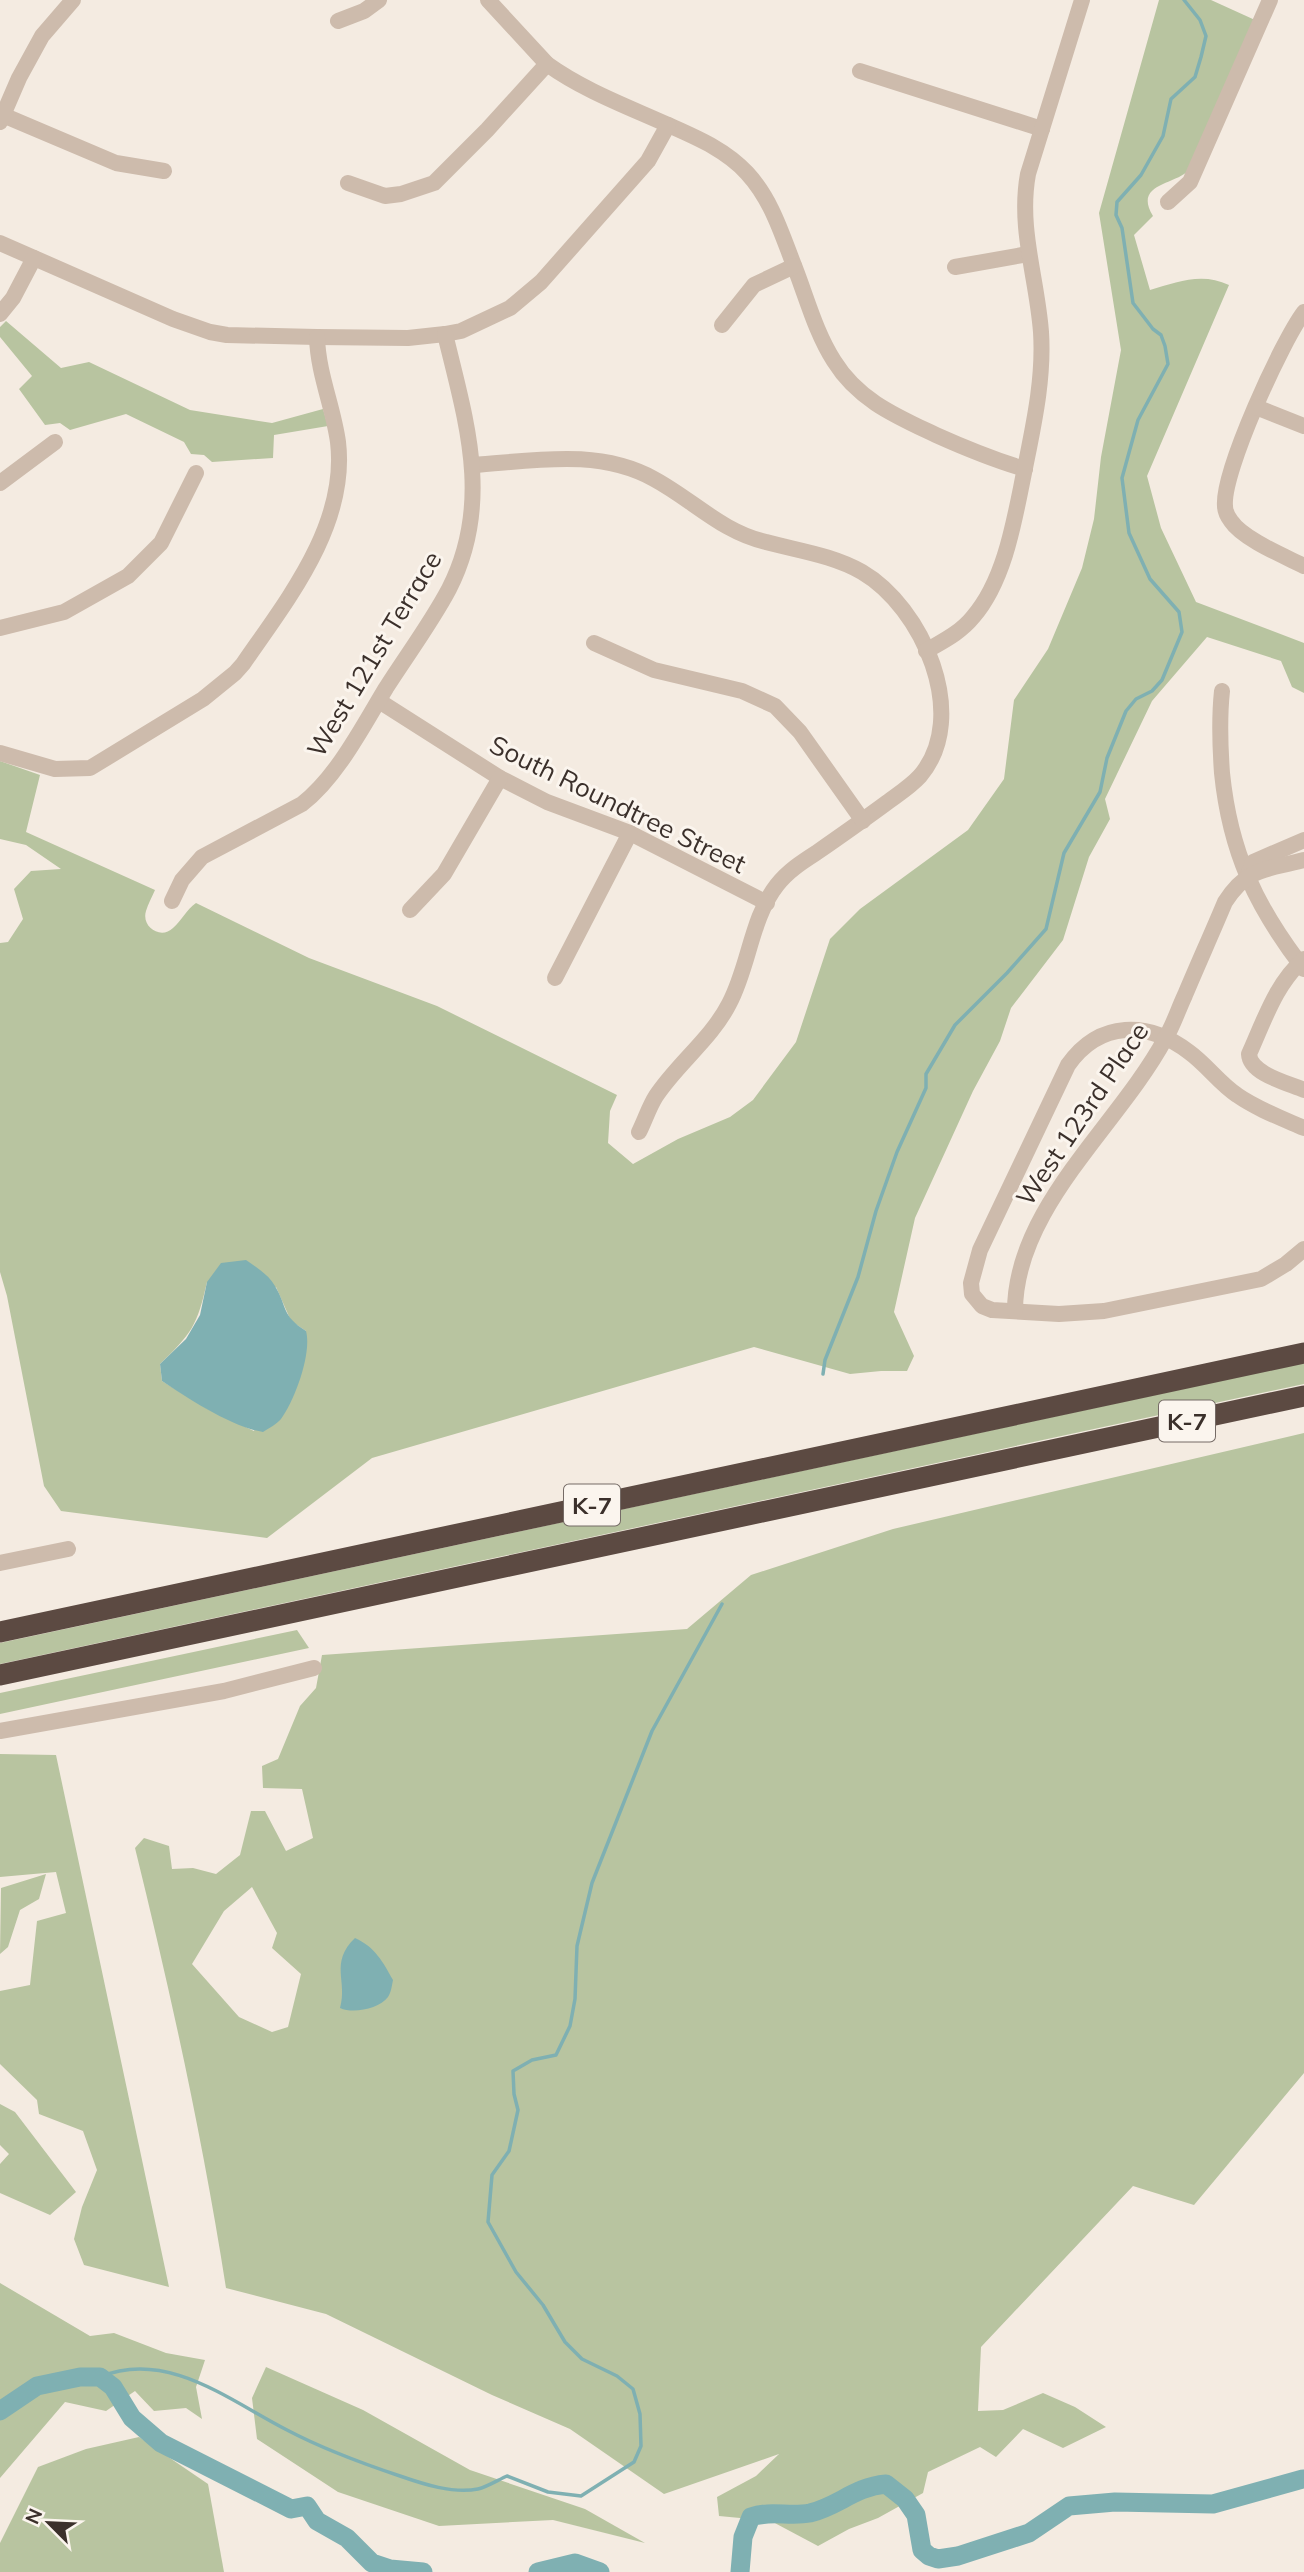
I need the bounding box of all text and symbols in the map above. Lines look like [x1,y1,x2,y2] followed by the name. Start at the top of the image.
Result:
[299,545,449,763] street label: West 121st Terrace
[485,728,751,880] street label: South Roundtree Street
[1008,1016,1156,1212] street label: West 123rd Place
[1159,1400,1215,1442] road number: K-7
[564,1484,620,1526] road number: K-7
[14,2488,84,2558] north arrow
[20,2505,47,2528] text: N

